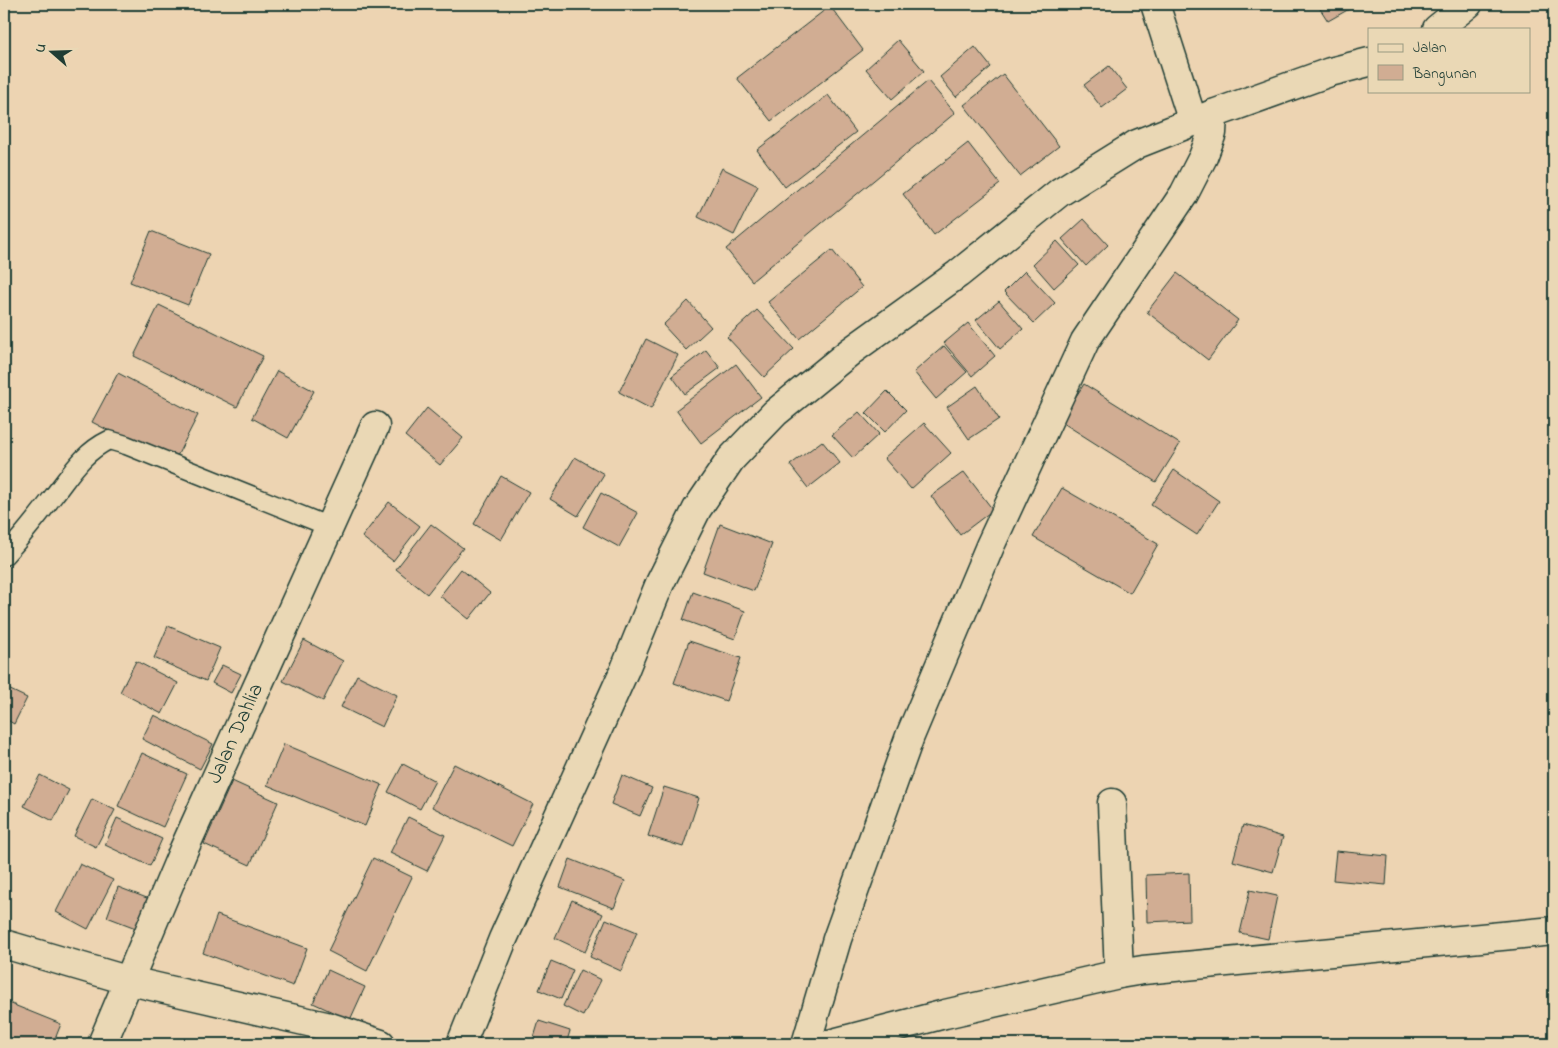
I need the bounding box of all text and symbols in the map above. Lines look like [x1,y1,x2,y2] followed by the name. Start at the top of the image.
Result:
[28,28,78,78] north arrow
[1368,28,1530,92] legend
[1413,37,1446,59] text: Jalan
[30,40,53,56] text: U
[1412,63,1477,86] text: Bangunan
[200,679,272,789] street label: Jalan Dahlia

